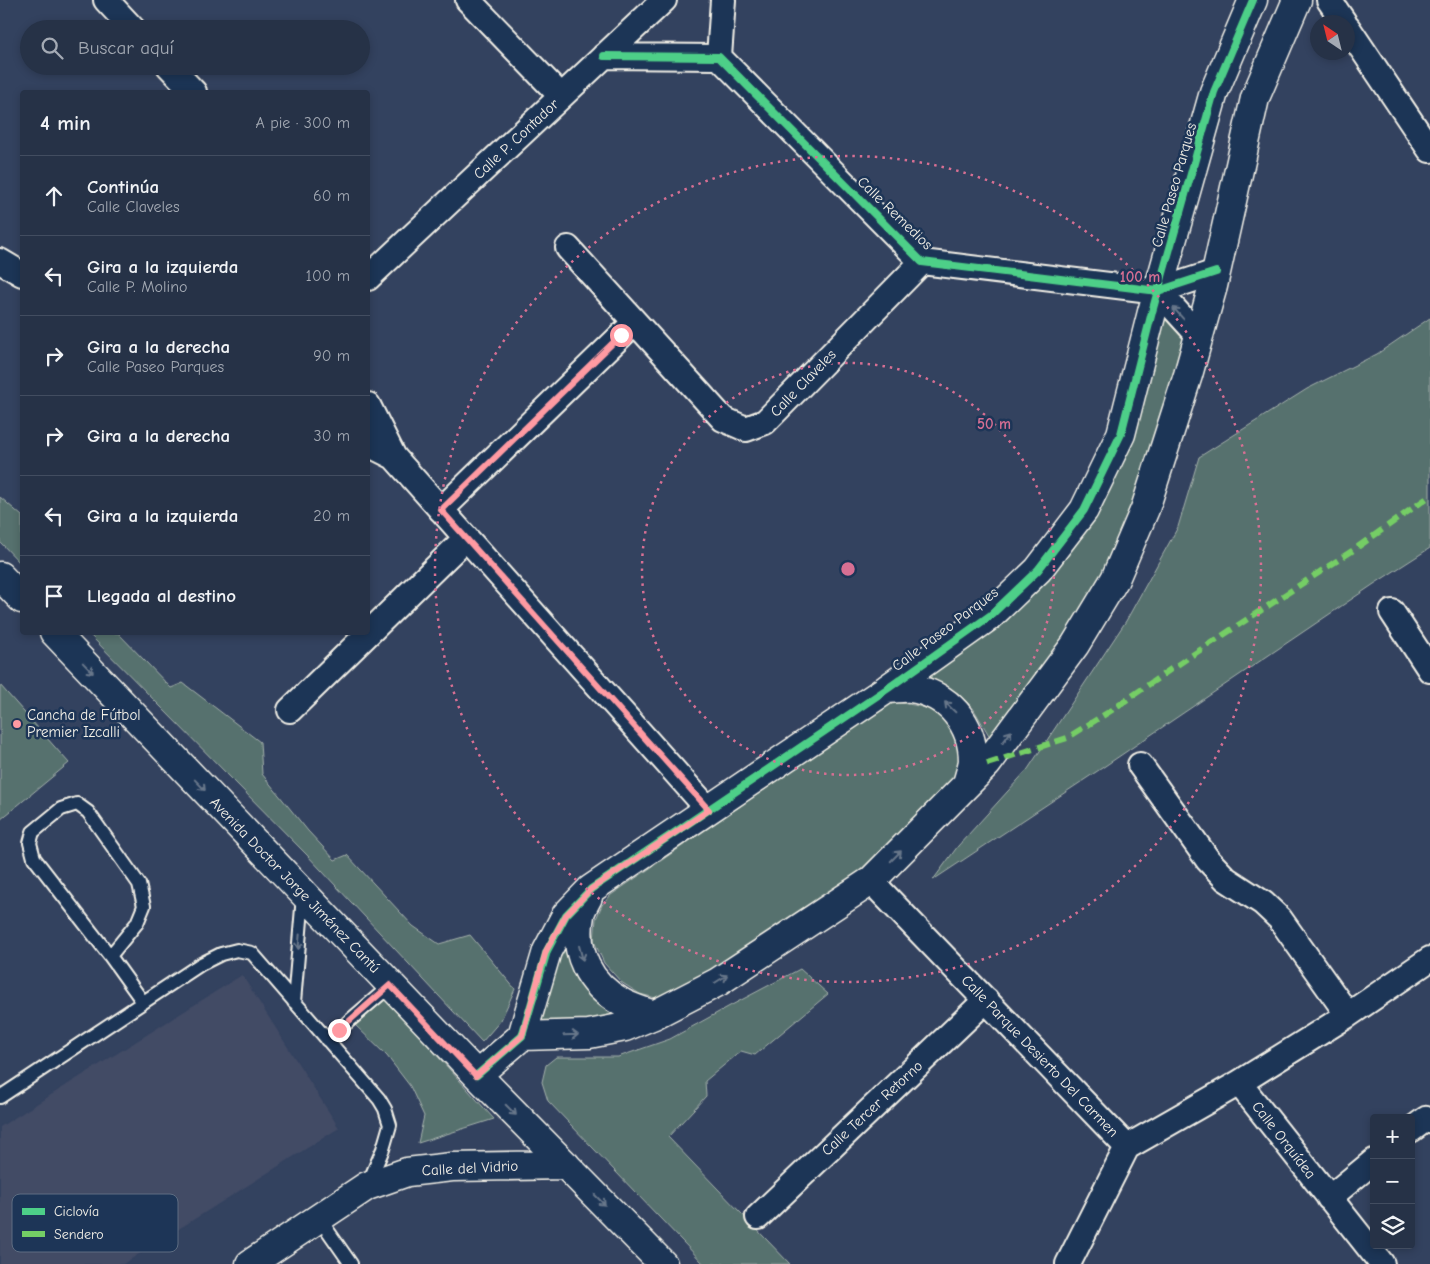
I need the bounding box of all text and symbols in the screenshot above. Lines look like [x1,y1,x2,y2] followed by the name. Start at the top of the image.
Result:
[1310,15,1355,60] north arrow
[20,20,370,75] search box
[38,34,66,62] icon: search
[78,37,174,59] text: Buscar aquí
[470,95,562,183] street label: Calle P. Contador
[40,111,91,135] text: 4 min
[256,114,350,132] text: A pie · 300 m
[1148,121,1200,249] street label: Calle Paseo Parques
[854,173,936,253] street label: Calle Remedios
[87,176,159,198] text: Continúa
[40,182,68,210] icon: ahead
[313,187,350,205] text: 60 m
[87,198,180,216] text: Calle Claveles
[87,256,238,278] text: Gira a la izquierda
[40,262,68,290] icon: left
[306,267,350,285] text: 100 m
[1120,268,1160,286] text: 100 m
[87,278,187,296] text: Calle P. Molino
[1173,307,1184,320] one-way arrow
[610,324,633,347] route start
[87,336,230,358] text: Gira a la derecha
[40,342,68,370] icon: right
[766,346,840,420] street label: Calle Claveles
[313,347,350,365] text: 90 m
[87,358,224,376] text: Calle Paseo Parques
[977,415,1011,433] text: 50 m
[40,422,68,450] icon: right
[87,425,230,447] text: Gira a la derecha
[314,427,350,445] text: 30 m
[40,502,68,530] icon: left
[87,505,238,527] text: Gira a la izquierda
[313,507,350,525] text: 20 m
[839,560,857,578] centre of rings
[40,582,68,610] icon: arrive
[888,583,1002,675] street label: Calle Paseo Parques
[87,585,236,607] text: Llegada al destino
[82,661,94,674] one-way arrow
[944,701,957,713] one-way arrow
[27,706,141,741] place label: Cancha de Fútbol Premier Izcalli
[11,718,23,730] marker: Cancha de Fútbol Premier Izcalli
[1002,730,1012,744] one-way arrow
[194,779,206,792] one-way arrow
[206,793,384,977] street label: Avenida Doctor Jorge Jiménez Cantú
[890,849,902,862] one-way arrow
[294,934,304,950] one-way arrow
[577,944,586,960] one-way arrow
[958,971,1122,1141] street label: Calle Parque Desierto Del Carmen
[714,974,728,984] one-way arrow
[328,1019,351,1042] route end
[563,1030,579,1039] one-way arrow
[818,1056,926,1159] street label: Calle Tercer Retorno
[1248,1098,1320,1182] street label: Calle Orquídea
[505,1104,517,1116] one-way arrow
[1370,1114,1415,1249] map controls
[1370,1114,1415,1159] button: +
[421,1156,519,1180] street label: Calle del Vidrio
[1370,1159,1415,1204] button: −
[594,1193,606,1206] one-way arrow
[12,1194,178,1252] legend
[54,1203,99,1220] text: Ciclovía
[1370,1204,1415,1249] button: layers
[54,1226,104,1243] text: Sendero

